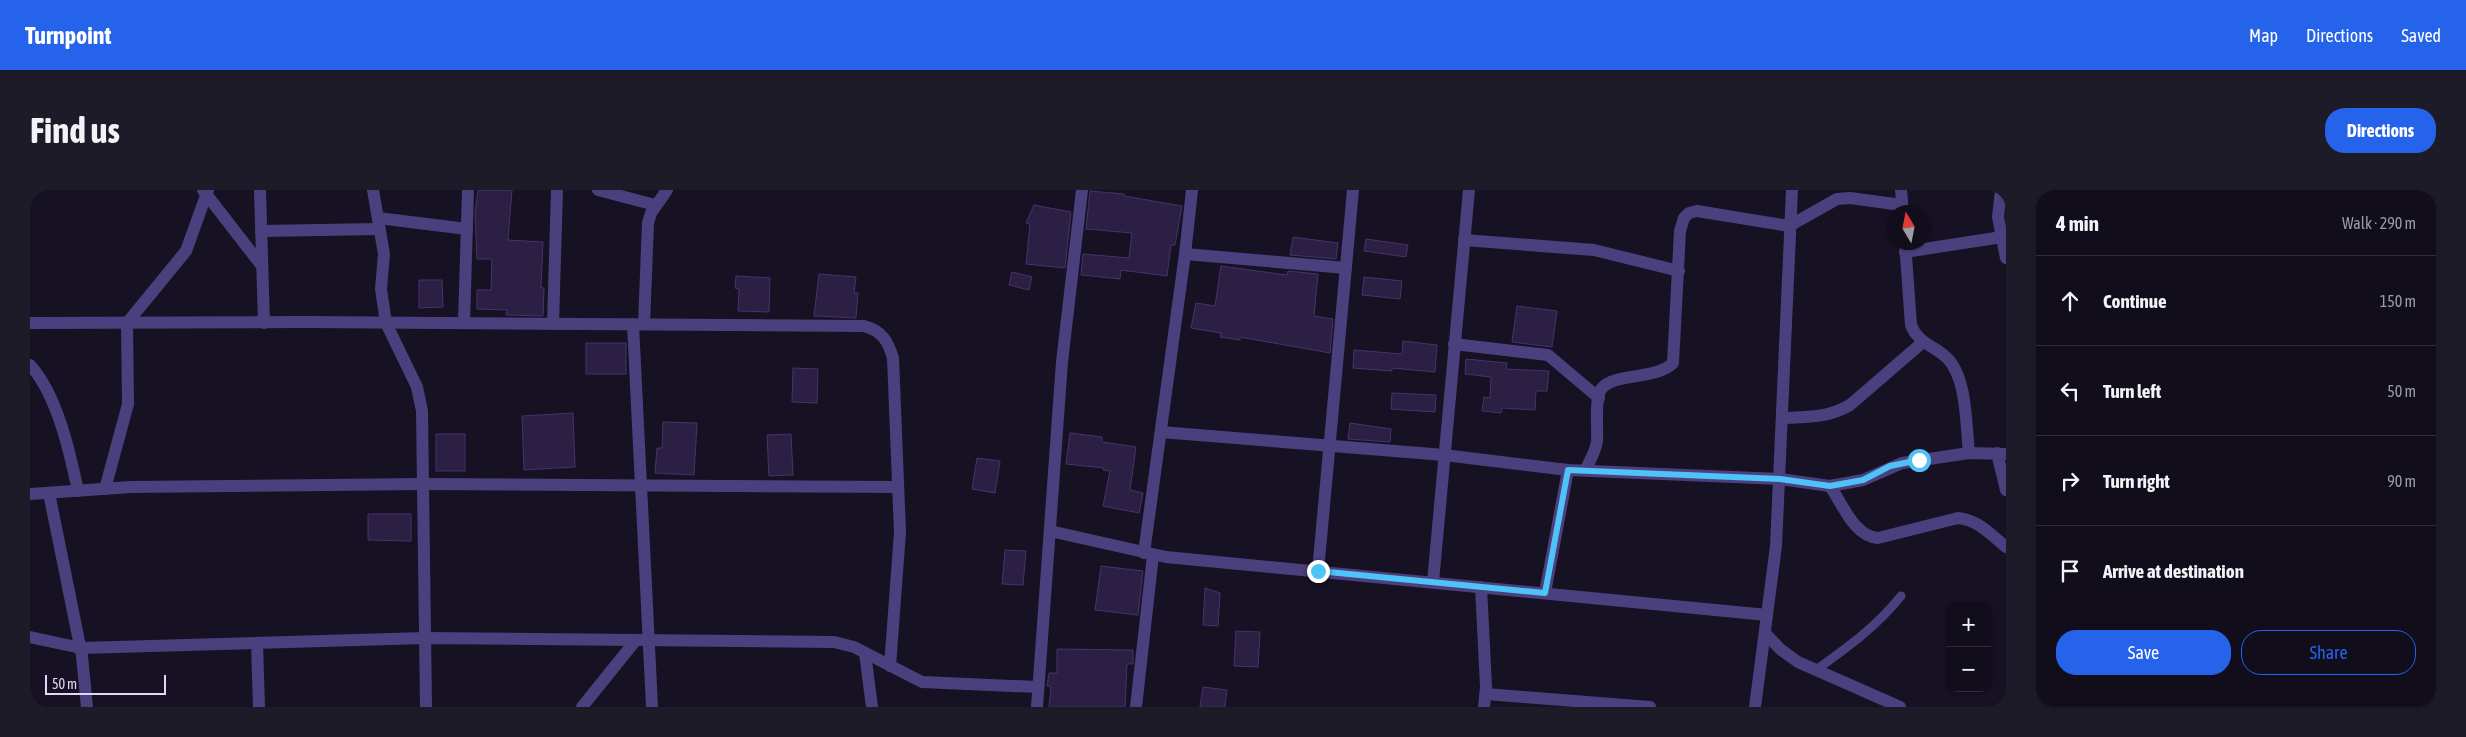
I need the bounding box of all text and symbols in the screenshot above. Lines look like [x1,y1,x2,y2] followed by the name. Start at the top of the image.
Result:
[25,22,111,49] text: Turnpoint
[2249,25,2278,46] text: Map
[2306,25,2373,46] text: Directions
[2401,25,2441,46] text: Saved
[2325,108,2436,153] button: Directions
[30,110,120,150] text: Find us
[1886,205,1931,250] north arrow
[2056,211,2099,235] text: 4 min
[2342,214,2416,232] text: Walk · 290 m
[2056,287,2084,315] icon: ahead
[2103,290,2167,312] text: Continue
[2380,292,2416,310] text: 150 m
[2056,377,2084,405] icon: left
[2103,380,2161,402] text: Turn left
[2387,382,2416,400] text: 50 m
[1908,449,1931,472] route start
[2056,467,2084,495] icon: right
[2103,470,2170,492] text: Turn right
[2387,472,2416,490] text: 90 m
[2056,557,2084,585] icon: arrive
[1307,560,1330,583] route end
[2103,560,2244,582] text: Arrive at destination
[1946,602,1991,692] map controls
[1946,602,1991,647] button: +
[2056,630,2231,675] button: Save
[2241,630,2416,675] button: Share
[1946,647,1991,692] button: −
[45,672,166,695] scale bar
[52,676,77,692] text: 50 m

